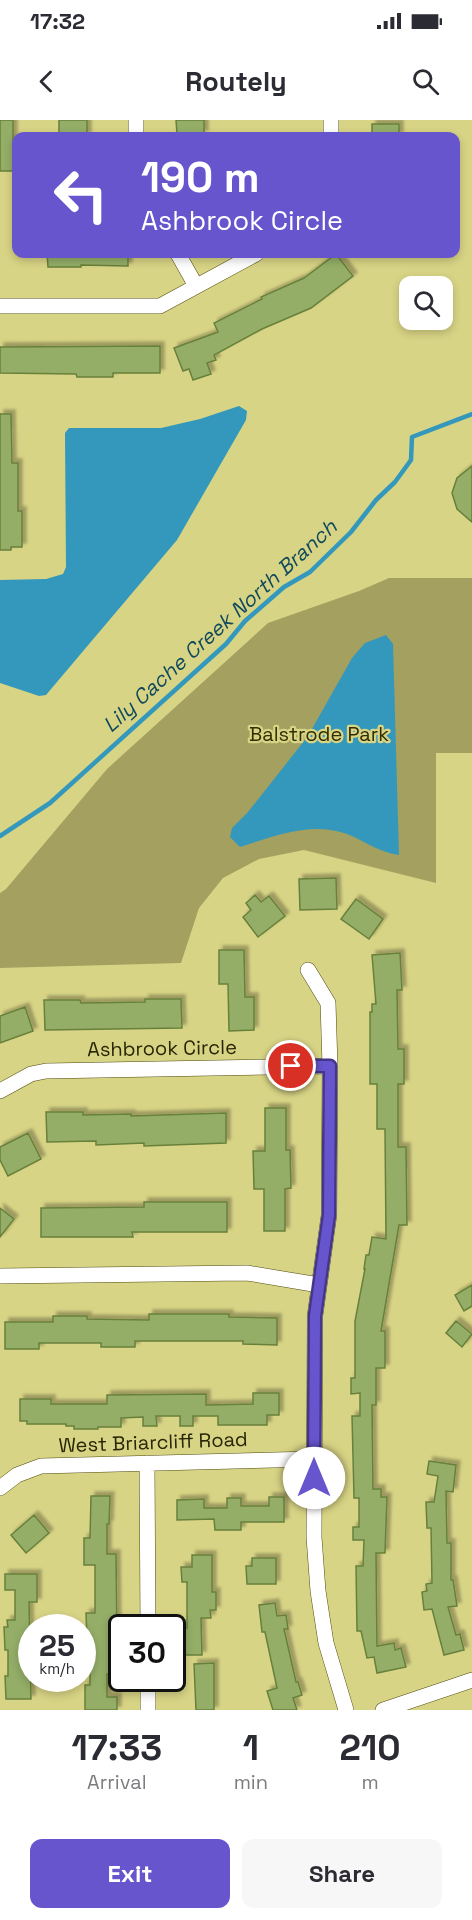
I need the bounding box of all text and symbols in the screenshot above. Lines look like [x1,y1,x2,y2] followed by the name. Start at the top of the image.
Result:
[30,7,85,35] text: 17:32
[185,64,287,99] text: Routely
[30,65,63,98] icon: back
[409,65,442,98] icon: search
[141,151,260,204] text: 190 m
[42,156,120,234] icon: left
[141,203,343,238] text: Ashbrook Circle
[399,276,453,330] map controls
[399,276,453,330] button: search
[97,513,343,738] water label: Lily Cache Creek North Branch
[249,721,389,747] park label: Balstrode Park
[87,1034,237,1062] street label: Ashbrook Circle
[265,1040,316,1091] pin
[274,1049,307,1082] icon: arrive
[58,1426,248,1458] street label: West Briarcliff Road
[282,1446,346,1510] position arrow
[108,1614,186,1692] speed limit sign: 30
[39,1626,75,1665] text: 25
[39,1659,75,1678] text: km/h
[71,1725,162,1771] text: 17:33
[243,1725,259,1771] text: 1
[340,1725,401,1771] text: 210
[87,1769,147,1795] text: Arrival
[234,1769,268,1795] text: min
[361,1769,379,1795] text: m
[30,1839,230,1908] button: Exit
[242,1839,442,1908] button: Share

